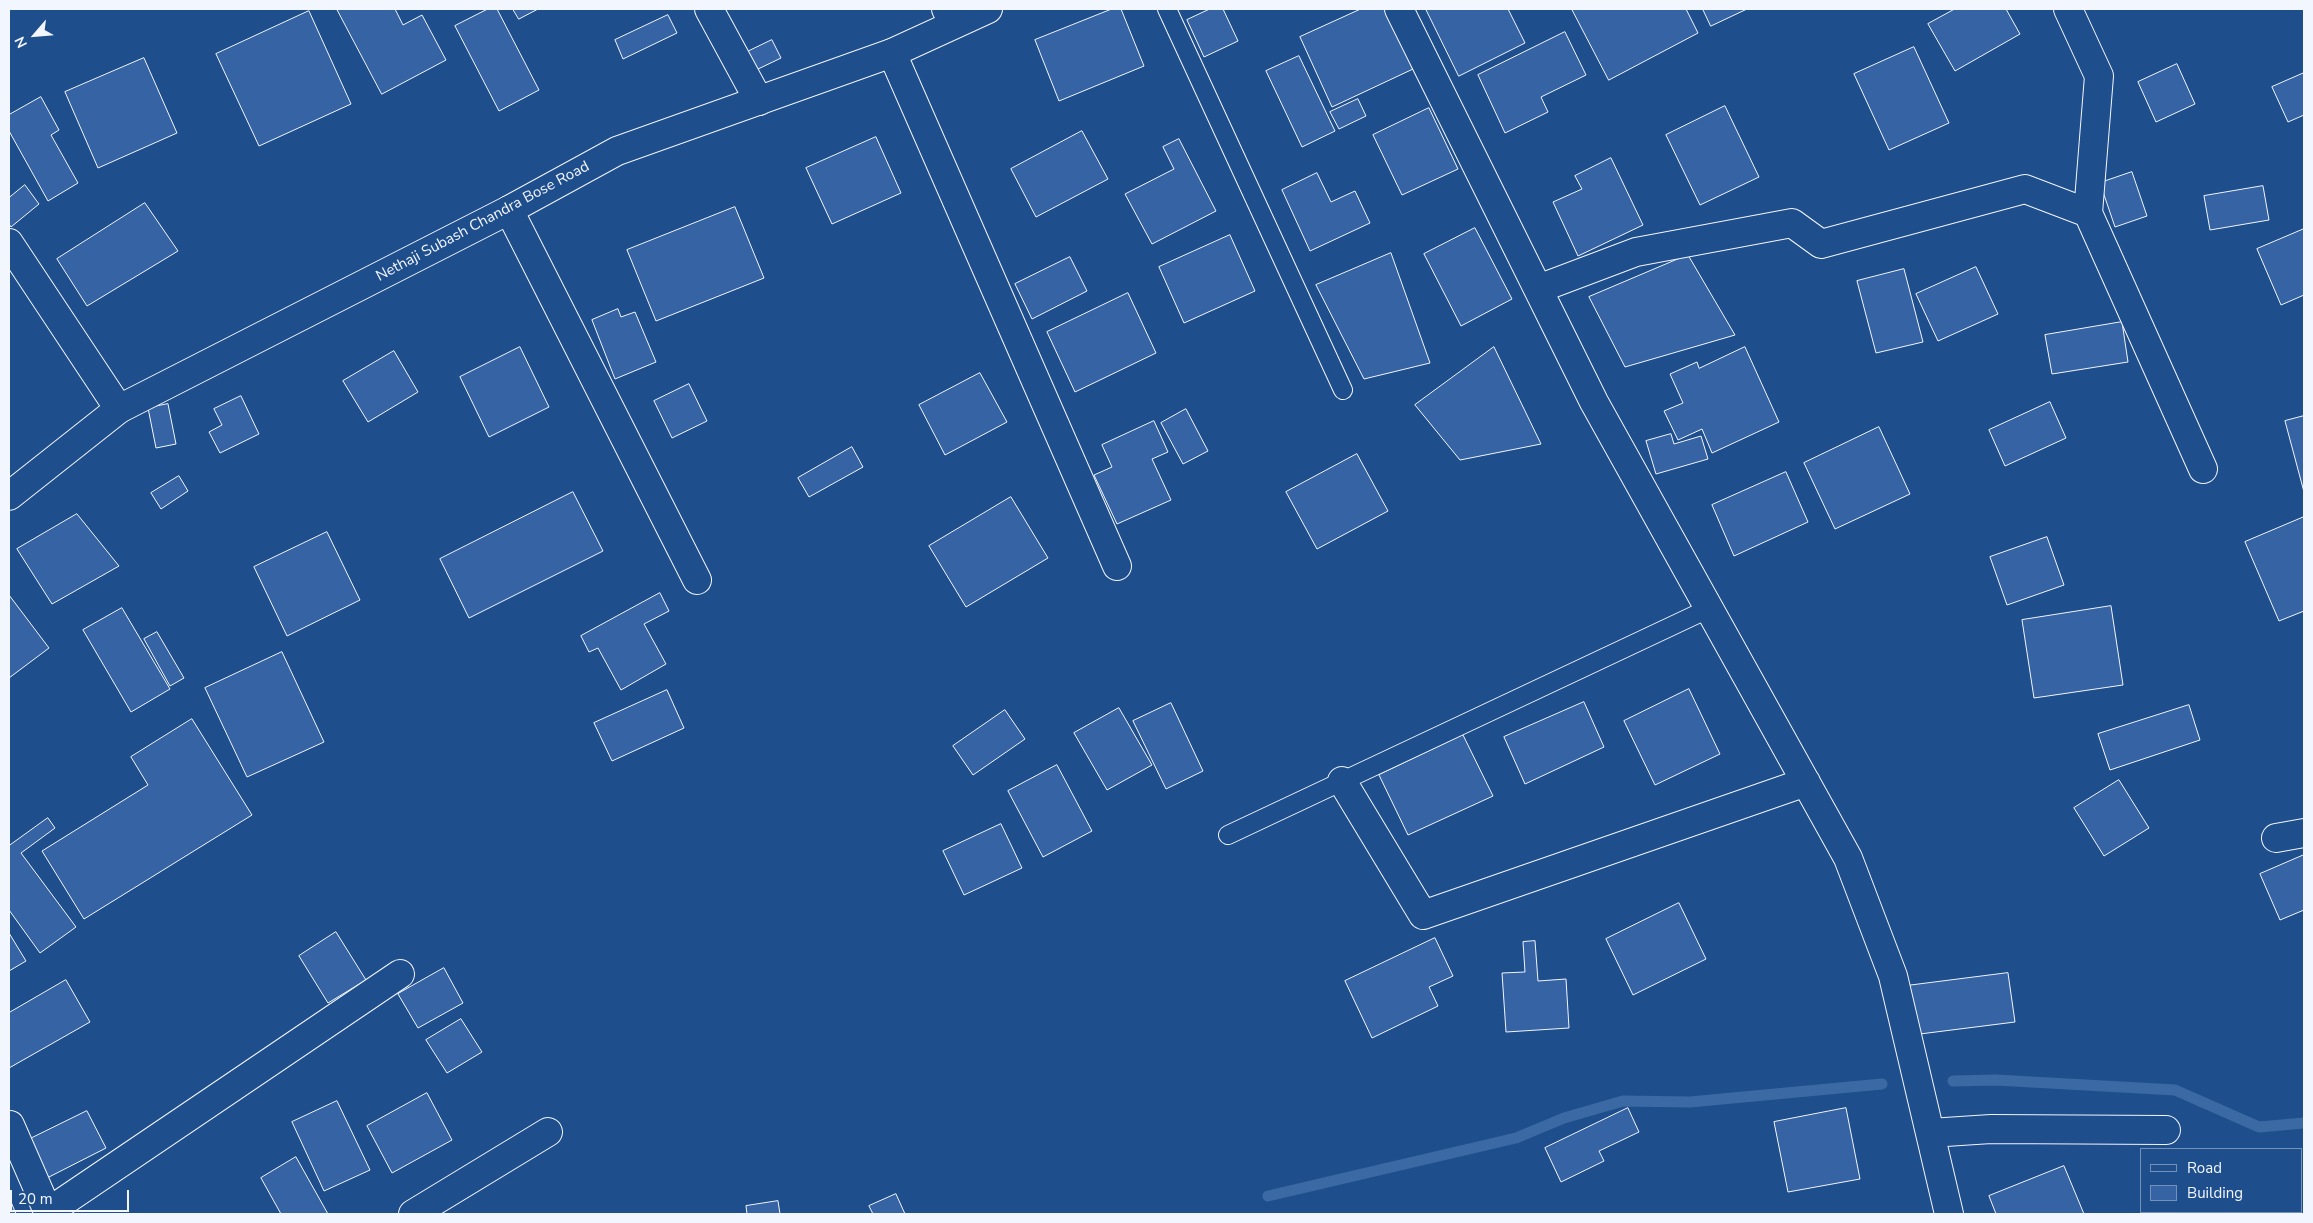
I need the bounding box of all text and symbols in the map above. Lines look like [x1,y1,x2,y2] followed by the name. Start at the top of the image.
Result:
[10,10,60,60] north arrow
[10,33,32,51] text: N
[373,158,593,286] street label: Nethaji Subash Chandra Bose Road
[2140,1148,2303,1213] legend
[2187,1158,2222,1178] text: Road
[12,1180,131,1212] scale bar
[2187,1183,2243,1203] text: Building
[18,1189,53,1209] text: 20 m

